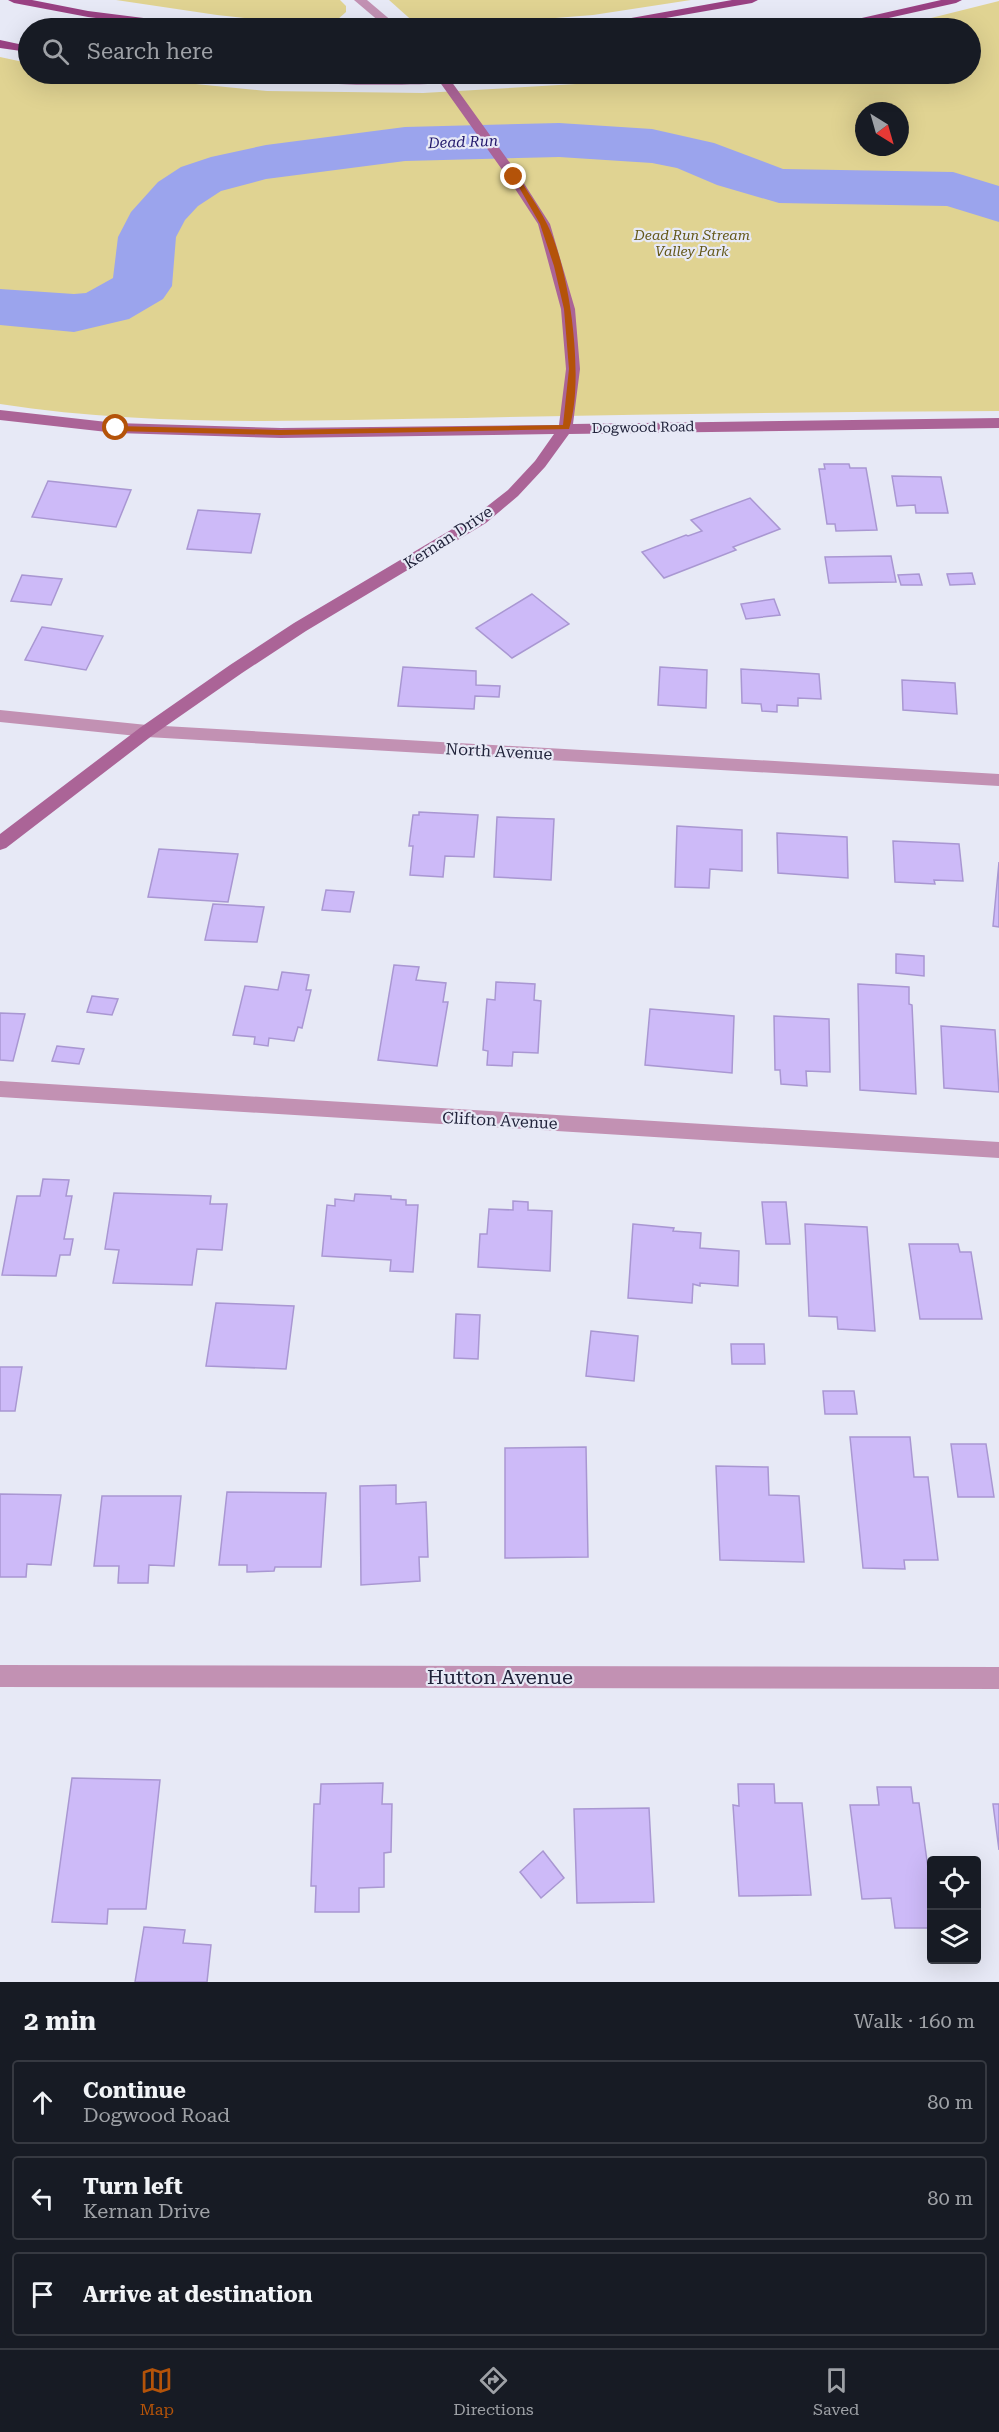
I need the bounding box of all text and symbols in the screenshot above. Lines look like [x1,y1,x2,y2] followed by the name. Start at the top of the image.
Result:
[18,18,981,84] search box
[39,35,72,68] icon: search
[87,39,213,64] text: Search here
[855,102,909,156] north arrow
[427,132,498,152] water label: Dead Run
[500,163,526,189] route end
[633,227,750,259] park label: Dead Run Stream Valley Park
[102,414,128,440] route start
[591,418,695,436] street label: Dogwood Road
[400,502,496,573] street label: Kernan Drive
[445,739,553,764] street label: North Avenue
[442,1108,558,1133] street label: Clifton Avenue
[427,1665,573,1689] street label: Hutton Avenue
[927,1856,981,1964] map controls
[927,1856,981,1910] button: locate
[927,1910,981,1964] button: layers
[24,2006,96,2036] text: 2 min
[854,2009,975,2033] text: Walk · 160 m
[83,2078,186,2103] text: Continue
[26,2086,59,2119] icon: ahead
[927,2090,973,2114] text: 80 m
[83,2103,230,2127] text: Dogwood Road
[83,2174,183,2199] text: Turn left
[26,2182,59,2215] icon: left
[927,2186,973,2210] text: 80 m
[83,2199,210,2223] text: Kernan Drive
[26,2278,59,2311] icon: arrive
[83,2282,312,2307] text: Arrive at destination
[140,2364,174,2419] tab: Map
[453,2364,534,2419] tab: Directions
[813,2364,859,2419] tab: Saved

